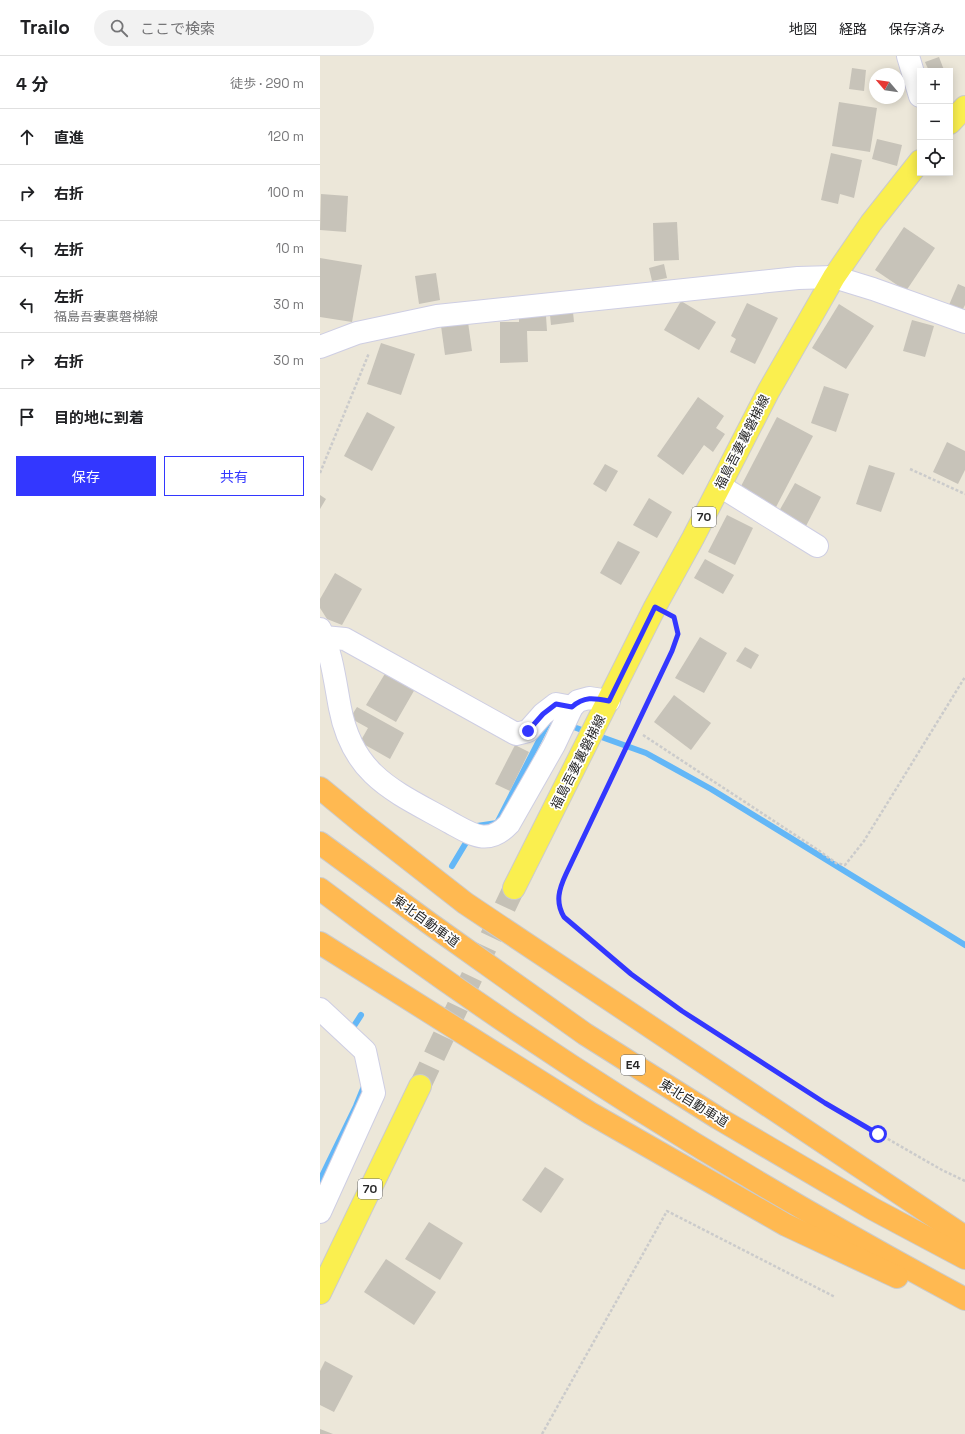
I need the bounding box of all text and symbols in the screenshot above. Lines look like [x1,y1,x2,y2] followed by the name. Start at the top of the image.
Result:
[94,10,374,46] search box
[20,15,70,40] text: Trailo
[108,17,130,39] icon: search
[140,19,215,38] text: ここで検索
[789,20,817,38] text: 地図
[839,20,867,38] text: 経路
[889,20,945,38] text: 保存済み
[869,68,905,104] north arrow
[917,68,953,176] map controls
[917,68,953,104] button: +
[16,73,48,95] text: 4 分
[230,75,304,92] text: 徒歩 · 290 m
[917,104,953,140] button: −
[16,126,38,148] icon: ahead
[54,128,84,147] text: 直進
[268,128,304,145] text: 120 m
[917,140,953,176] button: locate
[16,182,38,204] icon: right
[54,184,84,203] text: 右折
[267,184,304,201] text: 100 m
[16,238,38,260] icon: left
[54,240,84,259] text: 左折
[276,240,304,257] text: 10 m
[54,287,84,306] text: 左折
[16,294,38,316] icon: left
[273,296,304,313] text: 30 m
[54,308,158,325] text: 福島吾妻裏磐梯線
[16,350,38,372] icon: right
[54,352,84,371] text: 右折
[273,352,304,369] text: 30 m
[711,392,773,492] street label: 福島吾妻裏磐梯線
[16,406,38,428] icon: arrive
[54,408,144,427] text: 目的地に到着
[16,456,156,496] button: 保存
[164,456,304,496] button: 共有
[692,507,716,527] road number: 70
[547,712,609,812] street label: 福島吾妻裏磐梯線
[519,722,537,740] route end
[389,891,463,951] street label: 東北自動車道
[621,1055,645,1075] road number: E4
[656,1075,732,1131] street label: 東北自動車道
[869,1125,887,1143] route start
[358,1179,382,1199] road number: 70

